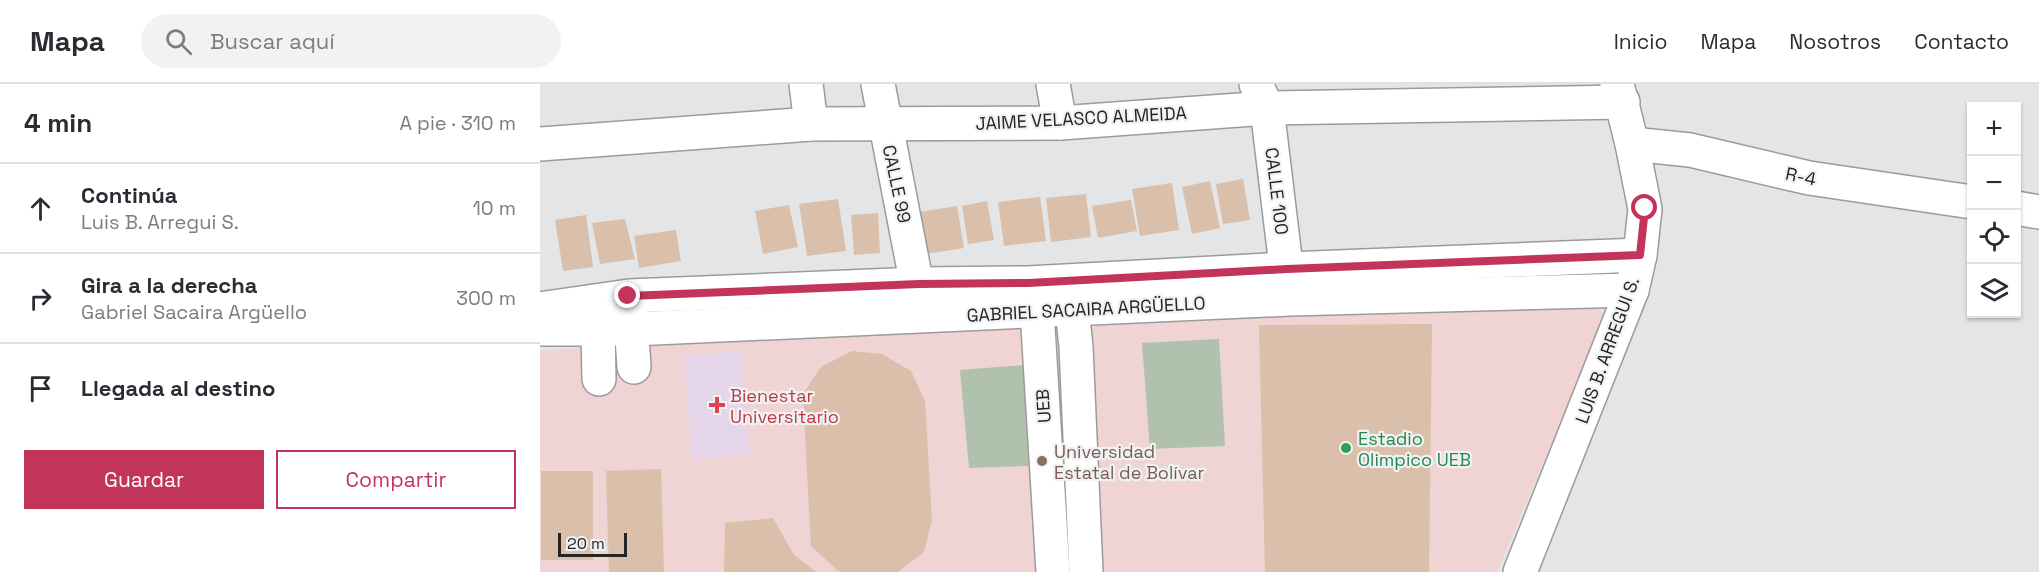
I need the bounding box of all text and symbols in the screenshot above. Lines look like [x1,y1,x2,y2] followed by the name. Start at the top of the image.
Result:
[141,14,561,68] search box
[30,23,105,59] text: Mapa
[162,25,195,58] icon: search
[210,27,335,55] text: Buscar aquí
[1614,28,1668,55] text: Inicio
[1701,28,1756,55] text: Mapa
[1789,28,1881,55] text: Nosotros
[1914,28,2009,55] text: Contacto
[975,101,1187,135] street label: JAIME VELASCO ALMEIDA
[1967,102,2021,318] map controls
[1967,102,2021,156] button: +
[24,106,92,140] text: 4 min
[400,110,516,136] text: A pie · 310 m
[878,143,916,225] street label: CALLE 99
[1260,146,1294,236] street label: CALLE 100
[1967,156,2021,210] button: −
[1784,162,1818,190] street label: R-4
[81,181,177,209] text: Continúa
[24,192,57,225] icon: ahead
[1631,194,1657,220] route start
[472,195,516,221] text: 10 m
[81,209,239,235] text: Luis B. Arregui S.
[1967,210,2021,264] button: locate
[1967,264,2021,318] button: layers
[81,271,258,299] text: Gira a la derecha
[1570,273,1644,427] street label: LUIS B. ARREGUI S.
[24,282,57,315] icon: right
[614,282,640,308] route end
[456,285,516,311] text: 300 m
[966,291,1206,327] street label: GABRIEL SACAIRA ARGÜELLO
[81,299,307,325] text: Gabriel Sacaira Argüello
[24,372,57,405] icon: arrive
[81,374,275,402] text: Llegada al destino
[730,384,839,428] place label: Bienestar Universitario
[1030,388,1056,424] street label: UEB
[708,396,726,414] marker: Bienestar Universitario
[1358,427,1471,471] place label: Estadio Olimpico UEB
[1054,440,1205,484] place label: Universidad Estatal de Bolívar
[1339,441,1353,455] marker: Estadio Olimpico UEB
[24,450,264,509] button: Guardar
[276,450,516,509] button: Compartir
[1035,454,1049,468] marker: Universidad Estatal de Bolívar
[558,530,627,558] scale bar
[567,533,605,554] text: 20 m

